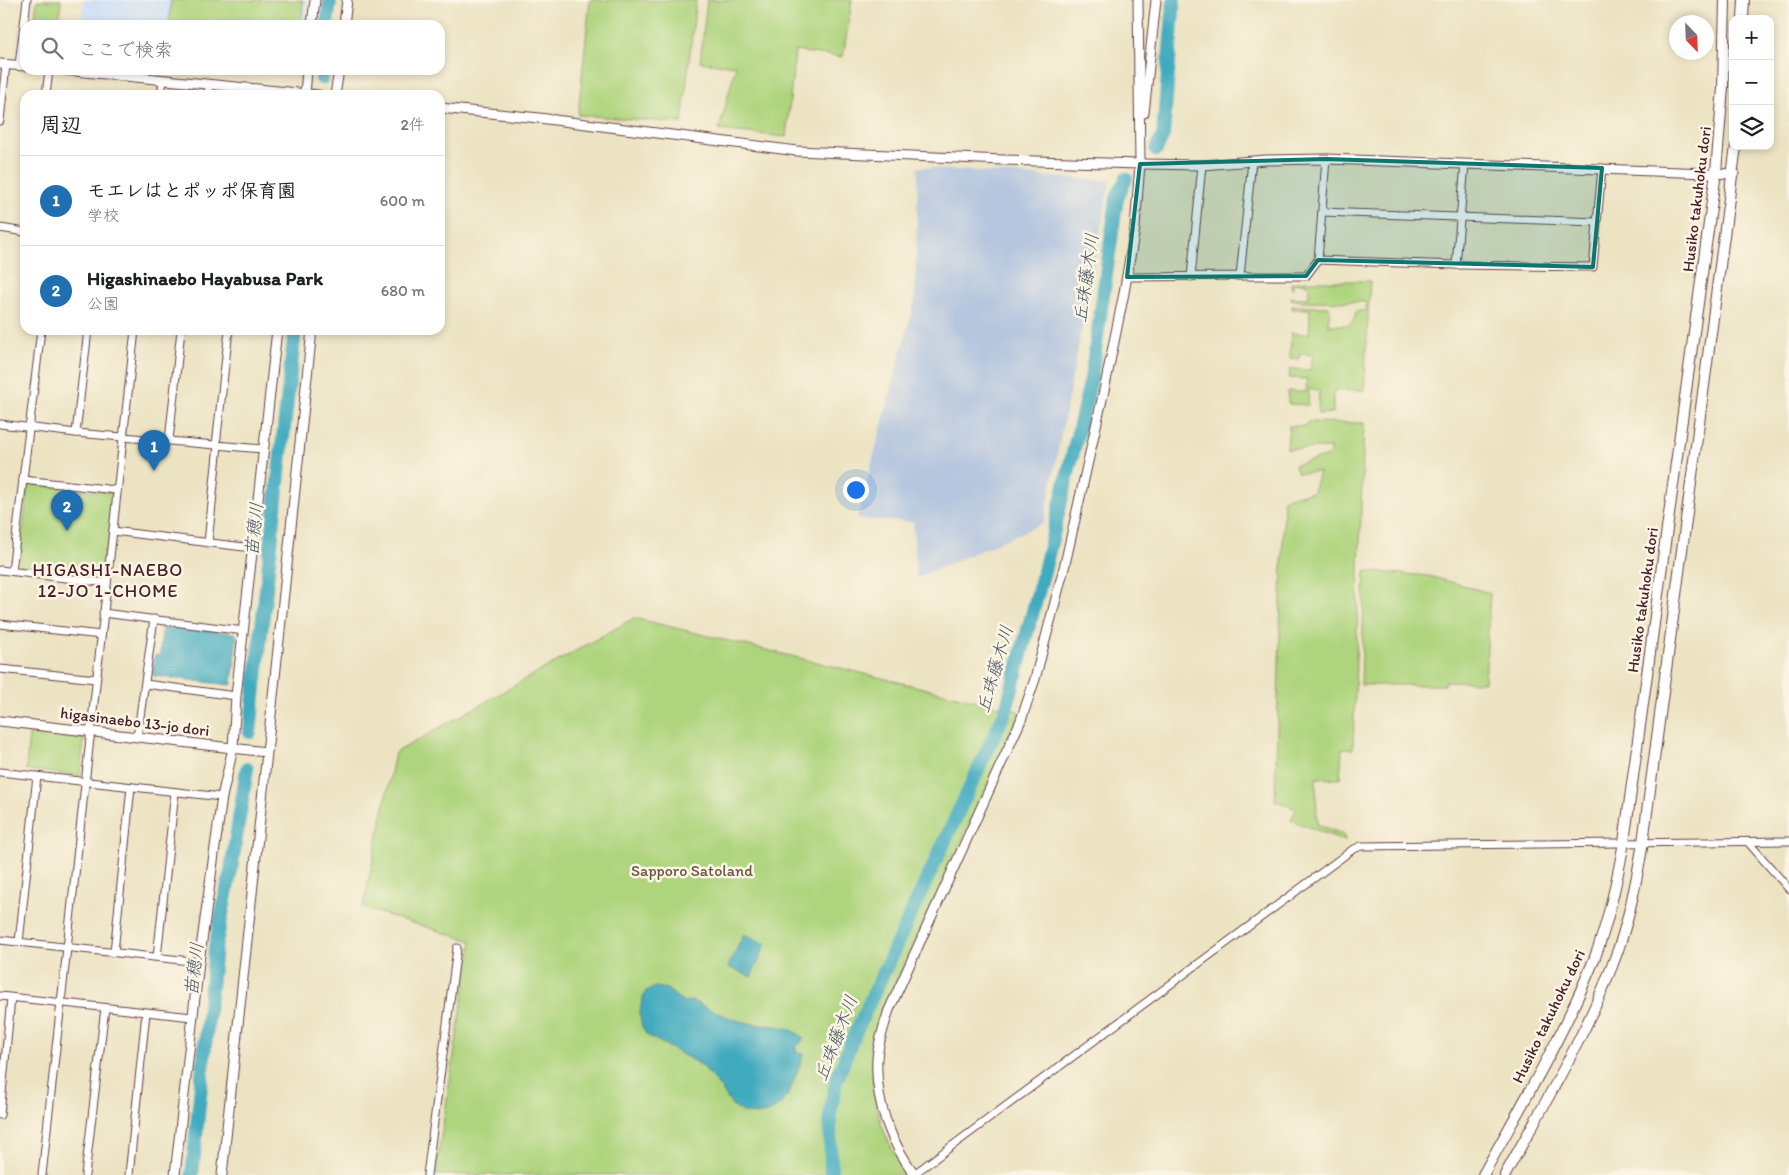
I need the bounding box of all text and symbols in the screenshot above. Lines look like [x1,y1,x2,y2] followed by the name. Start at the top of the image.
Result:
[1669,15,1714,60] north arrow
[1729,15,1774,150] map controls
[1729,15,1774,60] button: +
[20,20,445,75] search box
[38,34,66,62] icon: search
[78,38,173,61] text: ここで検索
[1729,60,1774,105] button: −
[1729,105,1774,150] button: layers
[40,112,82,137] text: 周辺
[401,115,425,134] text: 2件
[1678,125,1715,273] street label: Husiko takuhoku dori
[87,179,296,202] text: モエレはとポッポ保育園
[52,191,60,210] text: 1
[380,191,425,210] text: 600 m
[87,206,119,225] text: 学校
[1069,232,1103,324] water label: 丘珠藤木川
[87,267,323,290] text: Higashinaebo Hayabusa Park
[52,281,60,300] text: 2
[381,281,425,300] text: 680 m
[87,294,119,313] text: 公園
[138,430,170,471] pin: 1
[843,477,869,503] your location
[51,490,83,531] pin: 2
[240,501,268,557] water label: 苗穂川
[1623,526,1662,674] street label: Husiko takuhoku dori
[33,559,183,602] district label: HIGASHI-NAEBO 12-JO 1-CHOME
[972,623,1018,715] water label: 丘珠藤木川
[59,703,211,740] street label: higasinaebo 13-jo dori
[631,861,753,880] park label: Sapporo Satoland
[180,941,208,997] water label: 苗穂川
[1508,946,1589,1086] street label: Husiko takuhoku dori
[810,992,862,1084] water label: 丘珠藤木川

